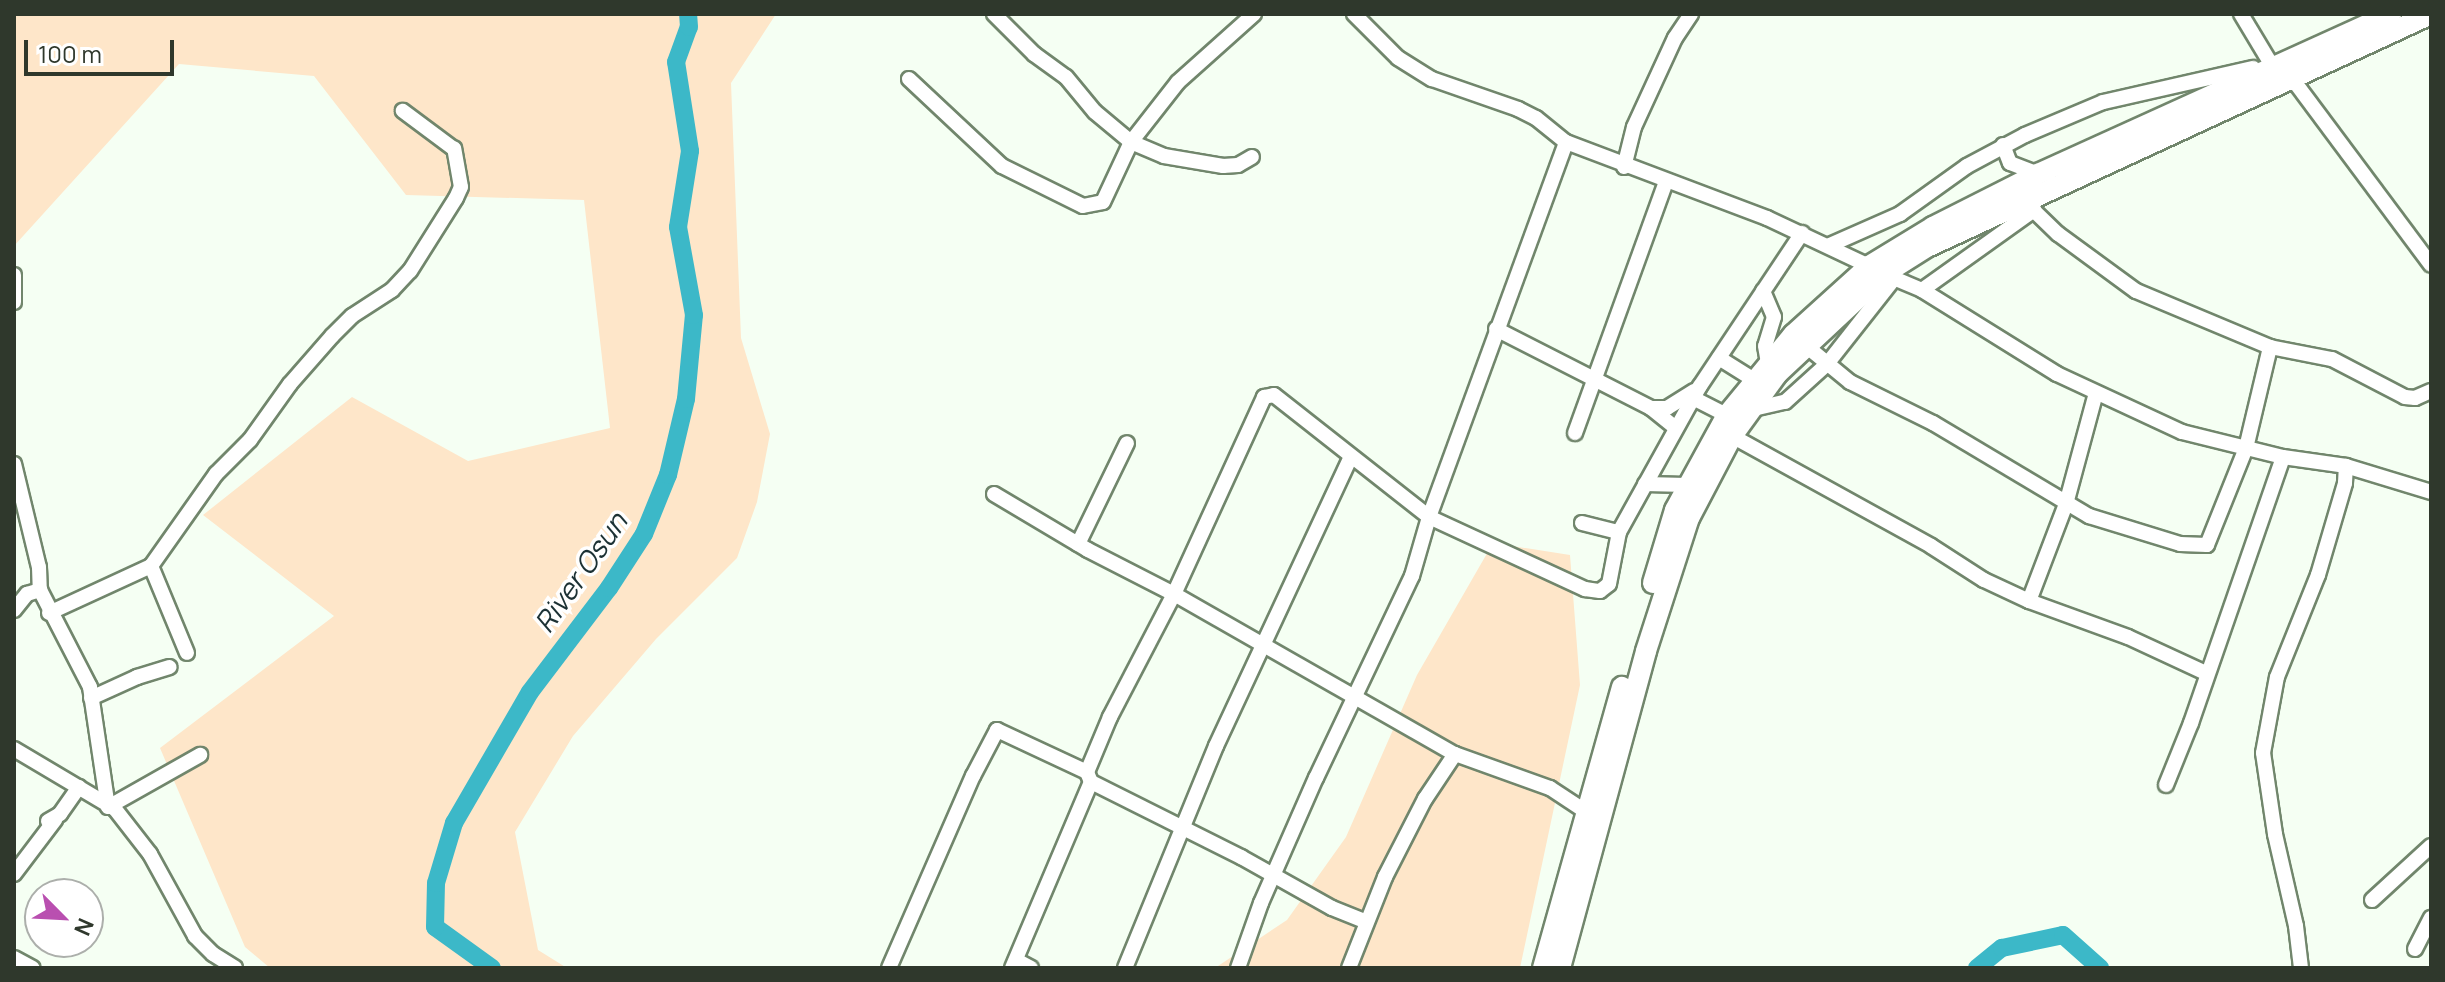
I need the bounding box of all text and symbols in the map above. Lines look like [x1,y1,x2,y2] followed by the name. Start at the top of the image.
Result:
[28,24,178,74] scale bar
[38,37,102,70] text: 100 m
[527,506,633,638] water label: River Osun
[24,878,104,958] north arrow
[67,914,101,940] text: N

